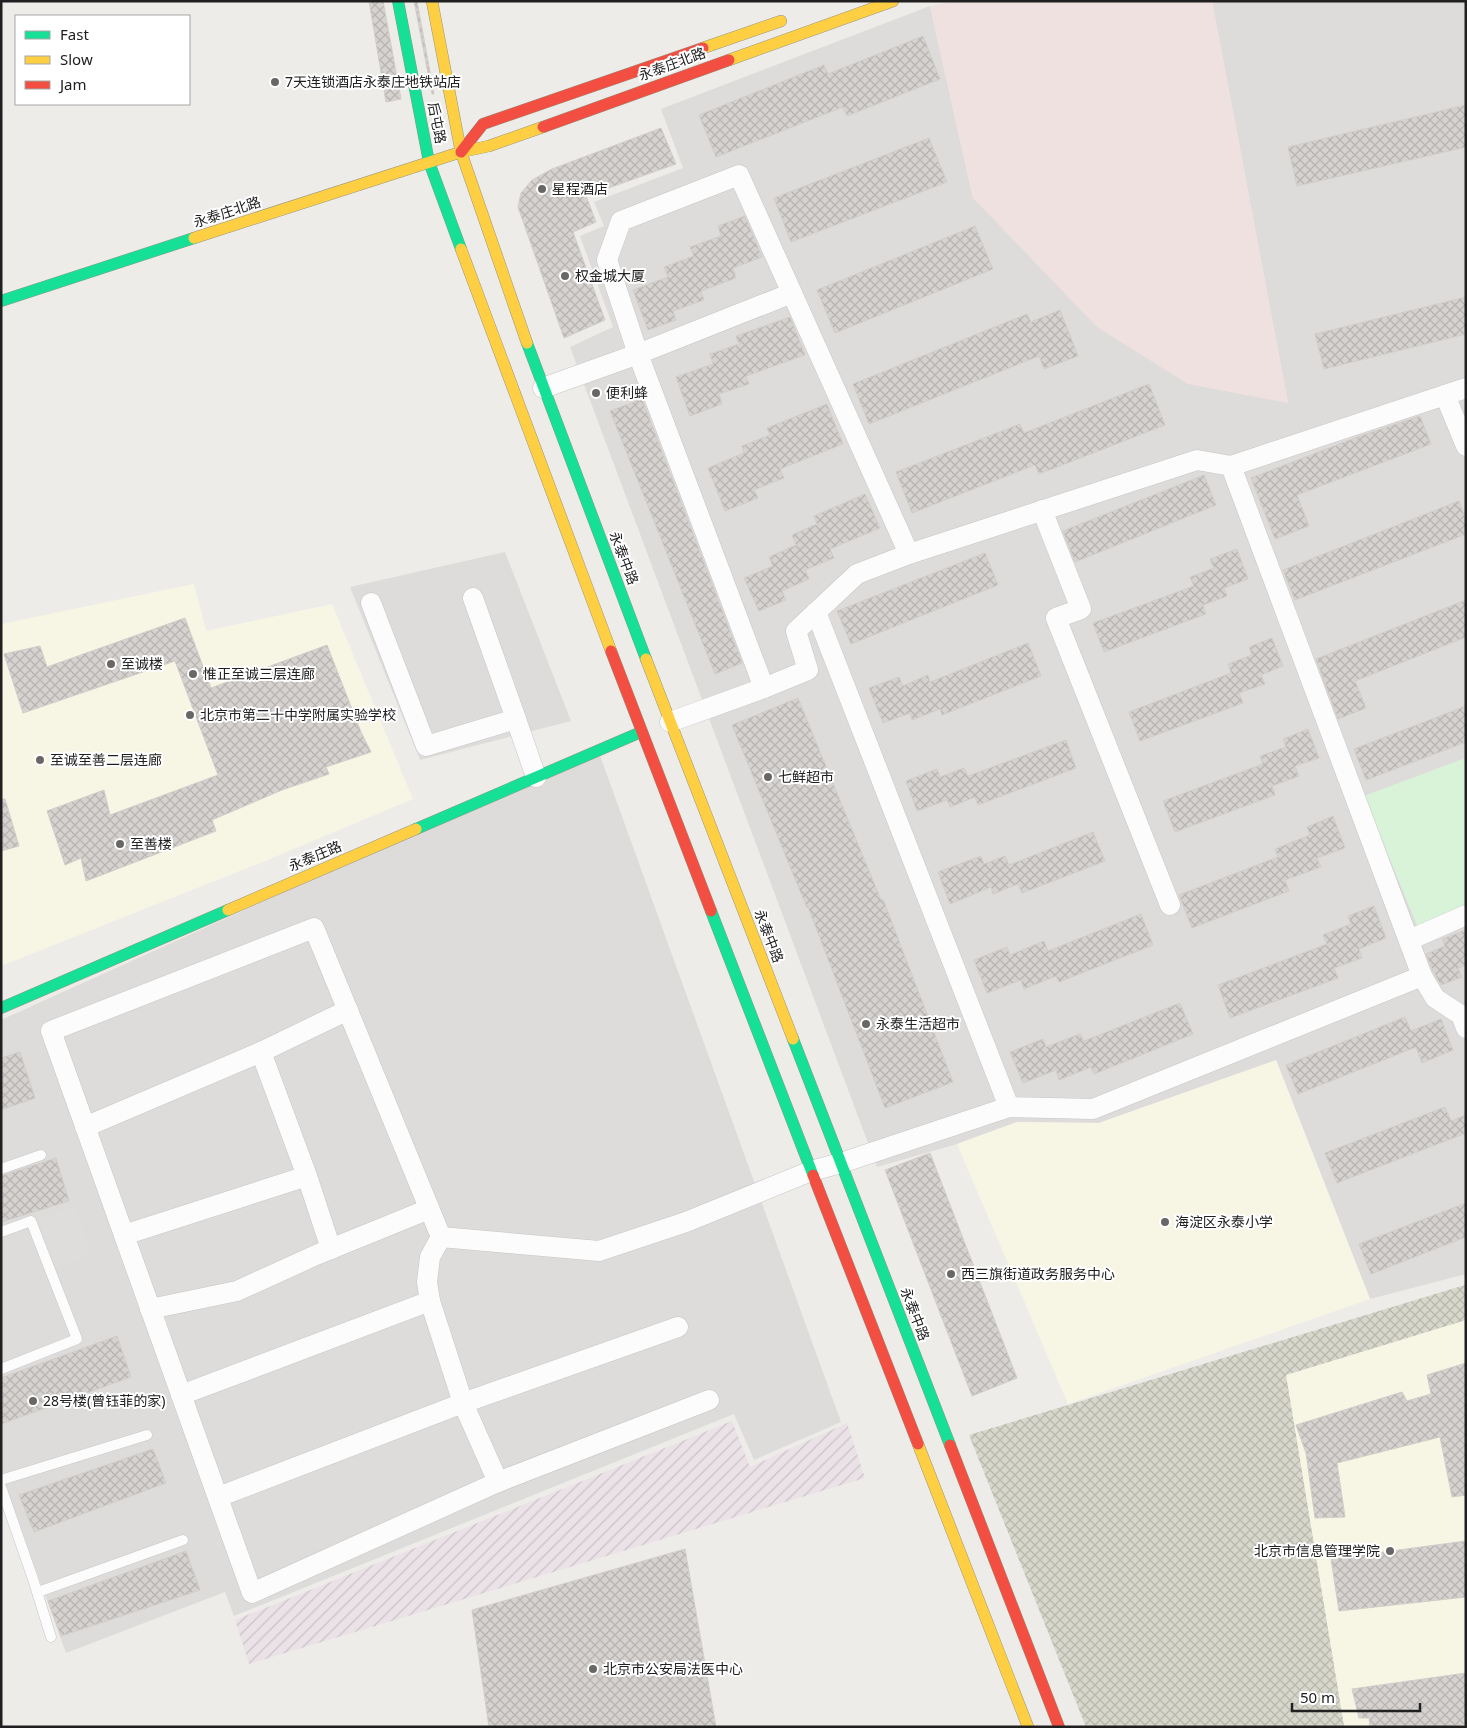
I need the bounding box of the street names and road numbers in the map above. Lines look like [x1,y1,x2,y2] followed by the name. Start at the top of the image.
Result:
[636,43,708,84] street label: 永泰庄北路
[424,100,451,145] street label: 后屯路
[191,192,263,231] street label: 永泰庄北路
[606,528,643,587] street label: 永泰中路
[285,836,344,875] street label: 永泰庄路
[751,906,788,965] street label: 永泰中路
[897,1284,934,1343] street label: 永泰中路

